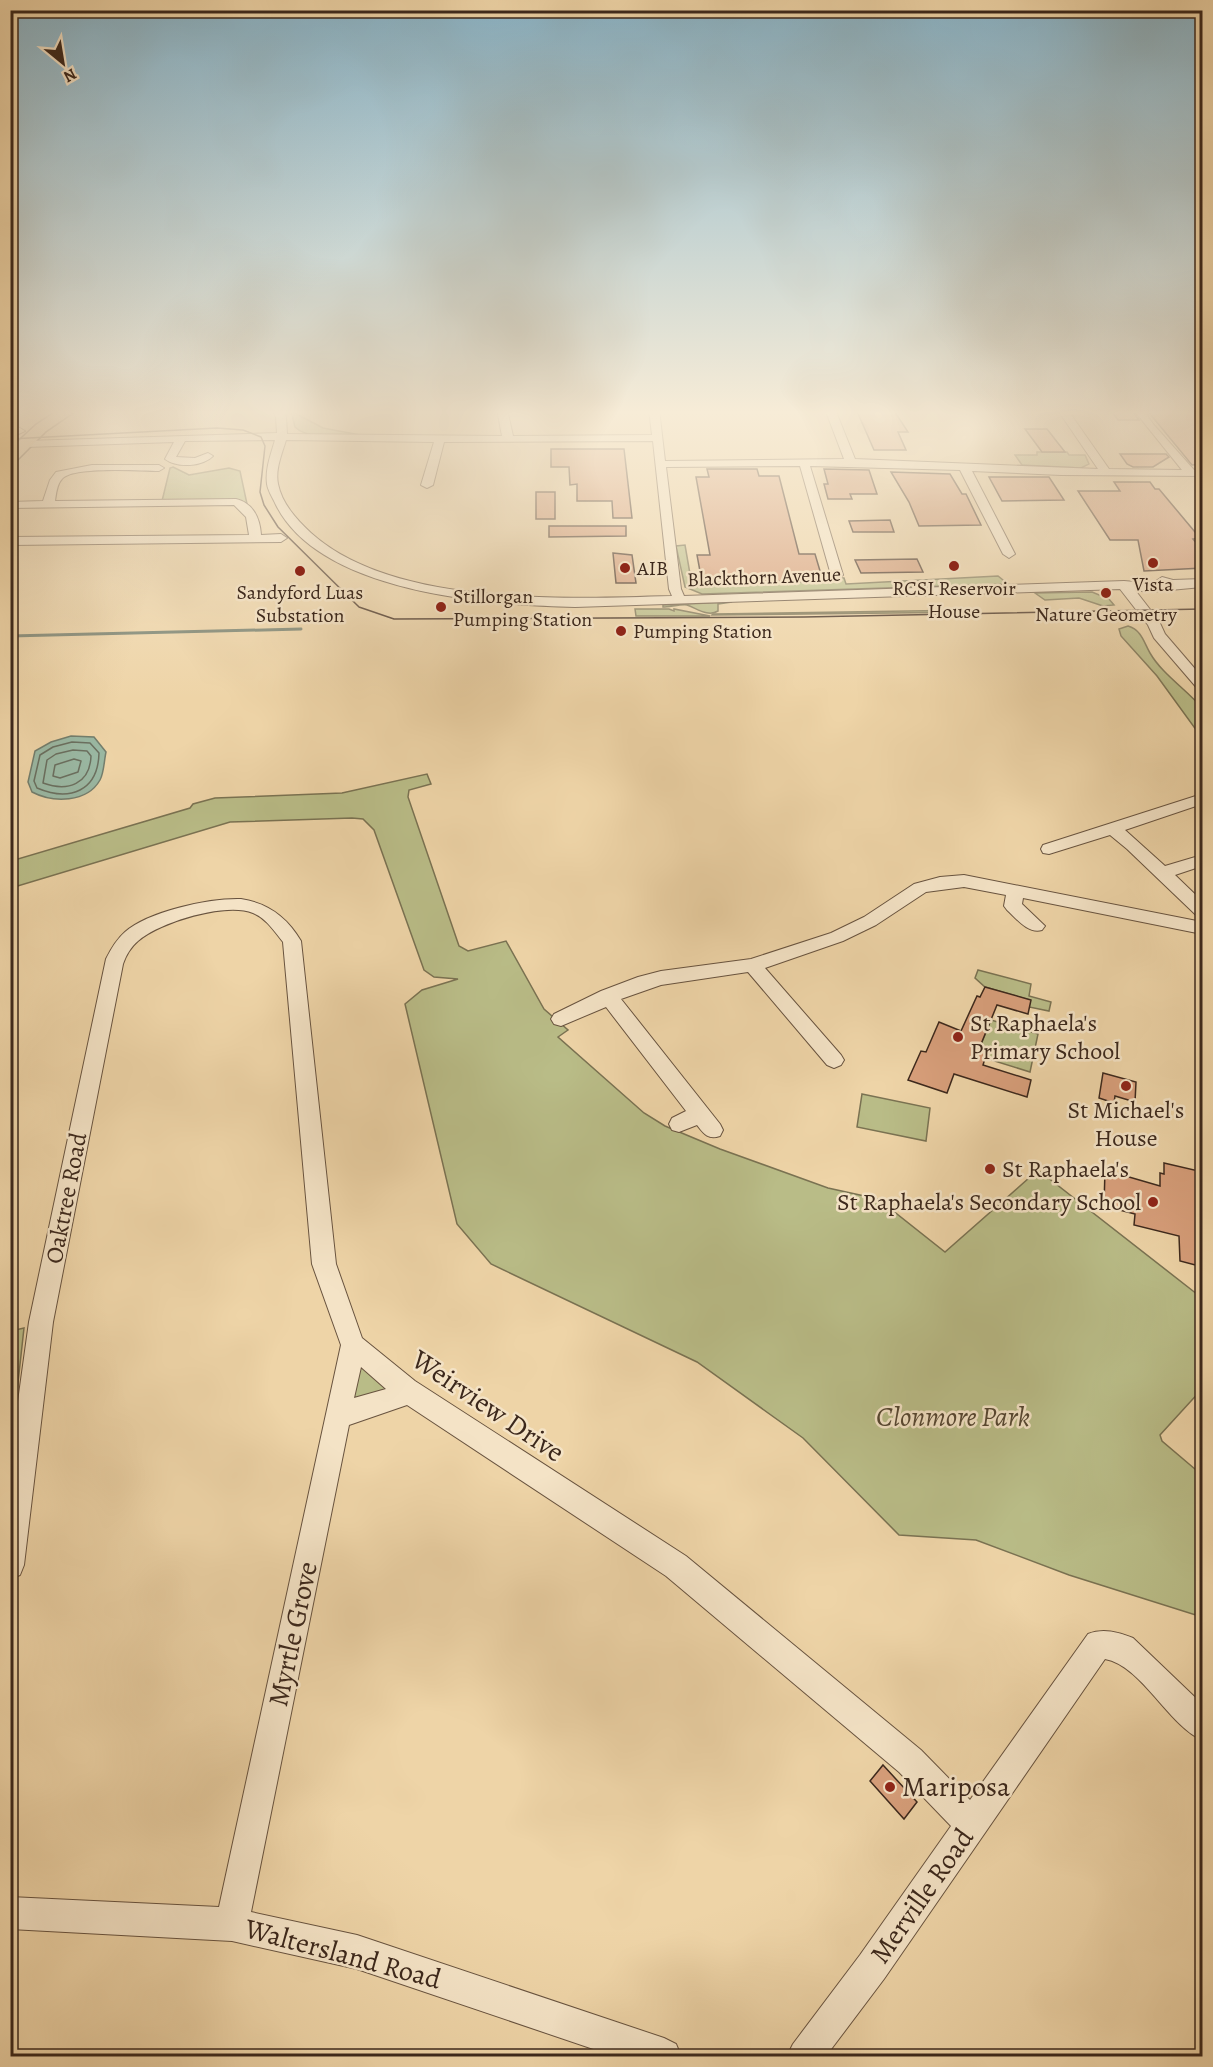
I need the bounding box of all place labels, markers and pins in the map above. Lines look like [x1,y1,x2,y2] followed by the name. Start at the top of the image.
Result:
[636,555,668,582] place label: AIB
[1146,556,1160,570] marker: Vista
[947,559,961,573] marker: RCSI Reservoir House
[618,561,632,575] marker: AIB
[293,564,307,578] marker: Sandyford Luas Substation
[1132,571,1174,598] place label: Vista
[892,575,1016,625] place label: RCSI Reservoir House
[237,579,363,629] place label: Sandyford Luas Substation
[453,583,592,633] place label: Stillorgan Pumping Station
[1099,586,1113,600] marker: Nature Geometry
[434,600,448,614] marker: Stillorgan Pumping Station
[1035,601,1178,628] place label: Nature Geometry
[633,618,772,645] place label: Pumping Station
[614,624,628,638] marker: Pumping Station
[970,1007,1120,1067] place label: St Raphaela's Primary School
[951,1030,965,1044] marker: St Raphaela's Primary School
[1119,1079,1133,1093] marker: St Michael's House
[1068,1094,1184,1154] place label: St Michael's House
[1002,1153,1129,1185] place label: St Raphaela's
[983,1162,997,1176] marker: St Raphaela's
[837,1186,1141,1218] place label: St Raphaela's Secondary School
[1146,1195,1160,1209] marker: St Raphaela's Secondary School
[902,1768,1010,1806] place label: Mariposa
[883,1780,897,1794] marker: Mariposa

